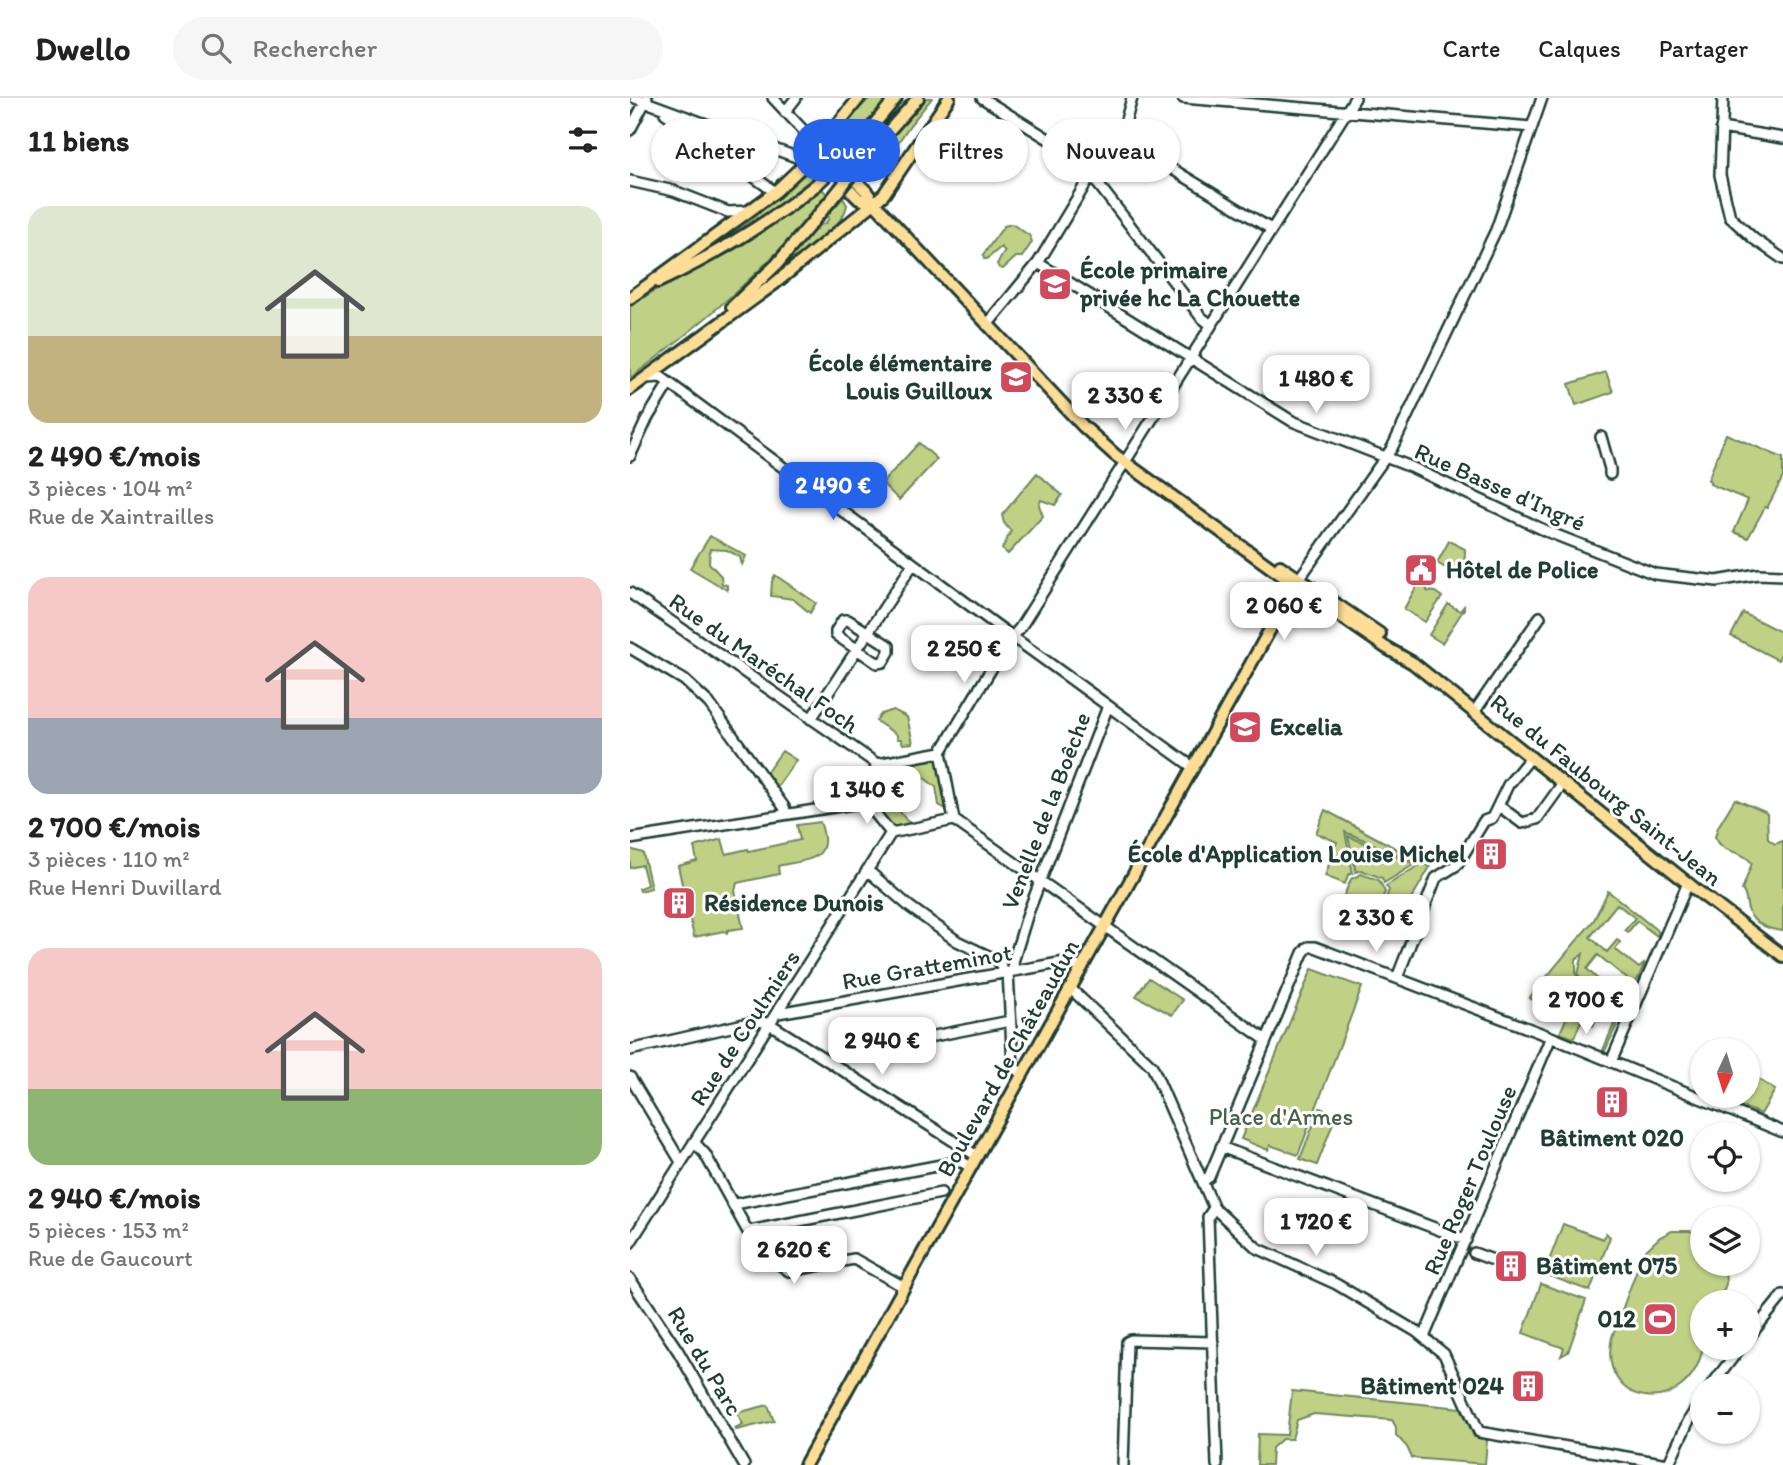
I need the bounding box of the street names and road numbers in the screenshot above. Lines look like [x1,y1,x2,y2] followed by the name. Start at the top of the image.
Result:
[1410,436,1590,537] street label: Rue Basse d'Ingré
[664,586,865,739] street label: Rue du Maréchal Foch
[1485,687,1728,892] street label: Rue du Faubourg Saint-Jean
[995,708,1096,914] street label: Venelle de la Boêche
[930,934,1085,1182] street label: Boulevard de Châteaudun
[840,937,1014,996] street label: Rue Gratteminot
[683,944,806,1111] street label: Rue de Coulmiers
[1416,1081,1523,1279] street label: Rue Roger Toulouse
[662,1301,749,1421] street label: Rue du Parc

